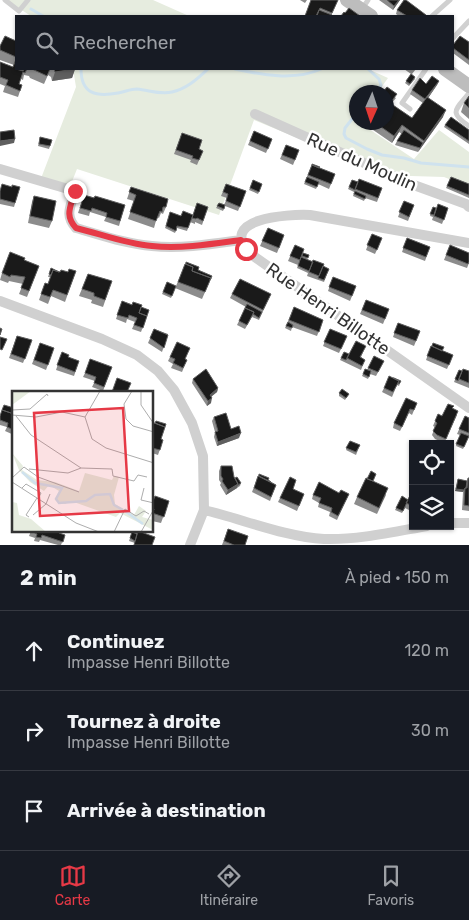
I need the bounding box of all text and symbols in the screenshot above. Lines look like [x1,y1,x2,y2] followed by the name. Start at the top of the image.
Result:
[15,15,454,70] search box
[33,29,61,57] icon: search
[73,31,176,54] text: Rechercher
[349,85,394,130] north arrow
[304,128,420,196] street label: Rue du Moulin
[64,180,87,203] route end
[235,238,258,261] route start
[262,258,394,360] street label: Rue Henri Billotte
[12,391,154,532] inset map
[409,440,454,530] map controls
[409,440,454,485] button: locate
[409,485,454,530] button: layers
[20,565,77,590] text: 2 min
[345,568,449,587] text: À pied · 150 m
[67,630,165,653] text: Continuez
[20,637,48,665] icon: ahead
[404,641,449,660] text: 120 m
[67,653,230,672] text: Impasse Henri Billotte
[67,710,221,733] text: Tournez à droite
[20,717,48,745] icon: right
[411,721,449,740] text: 30 m
[67,733,230,752] text: Impasse Henri Billotte
[20,797,48,825] icon: arrive
[67,799,266,822] text: Arrivée à destination
[55,862,90,909] tab: Carte
[200,862,258,909] tab: Itinéraire
[368,862,414,909] tab: Favoris

